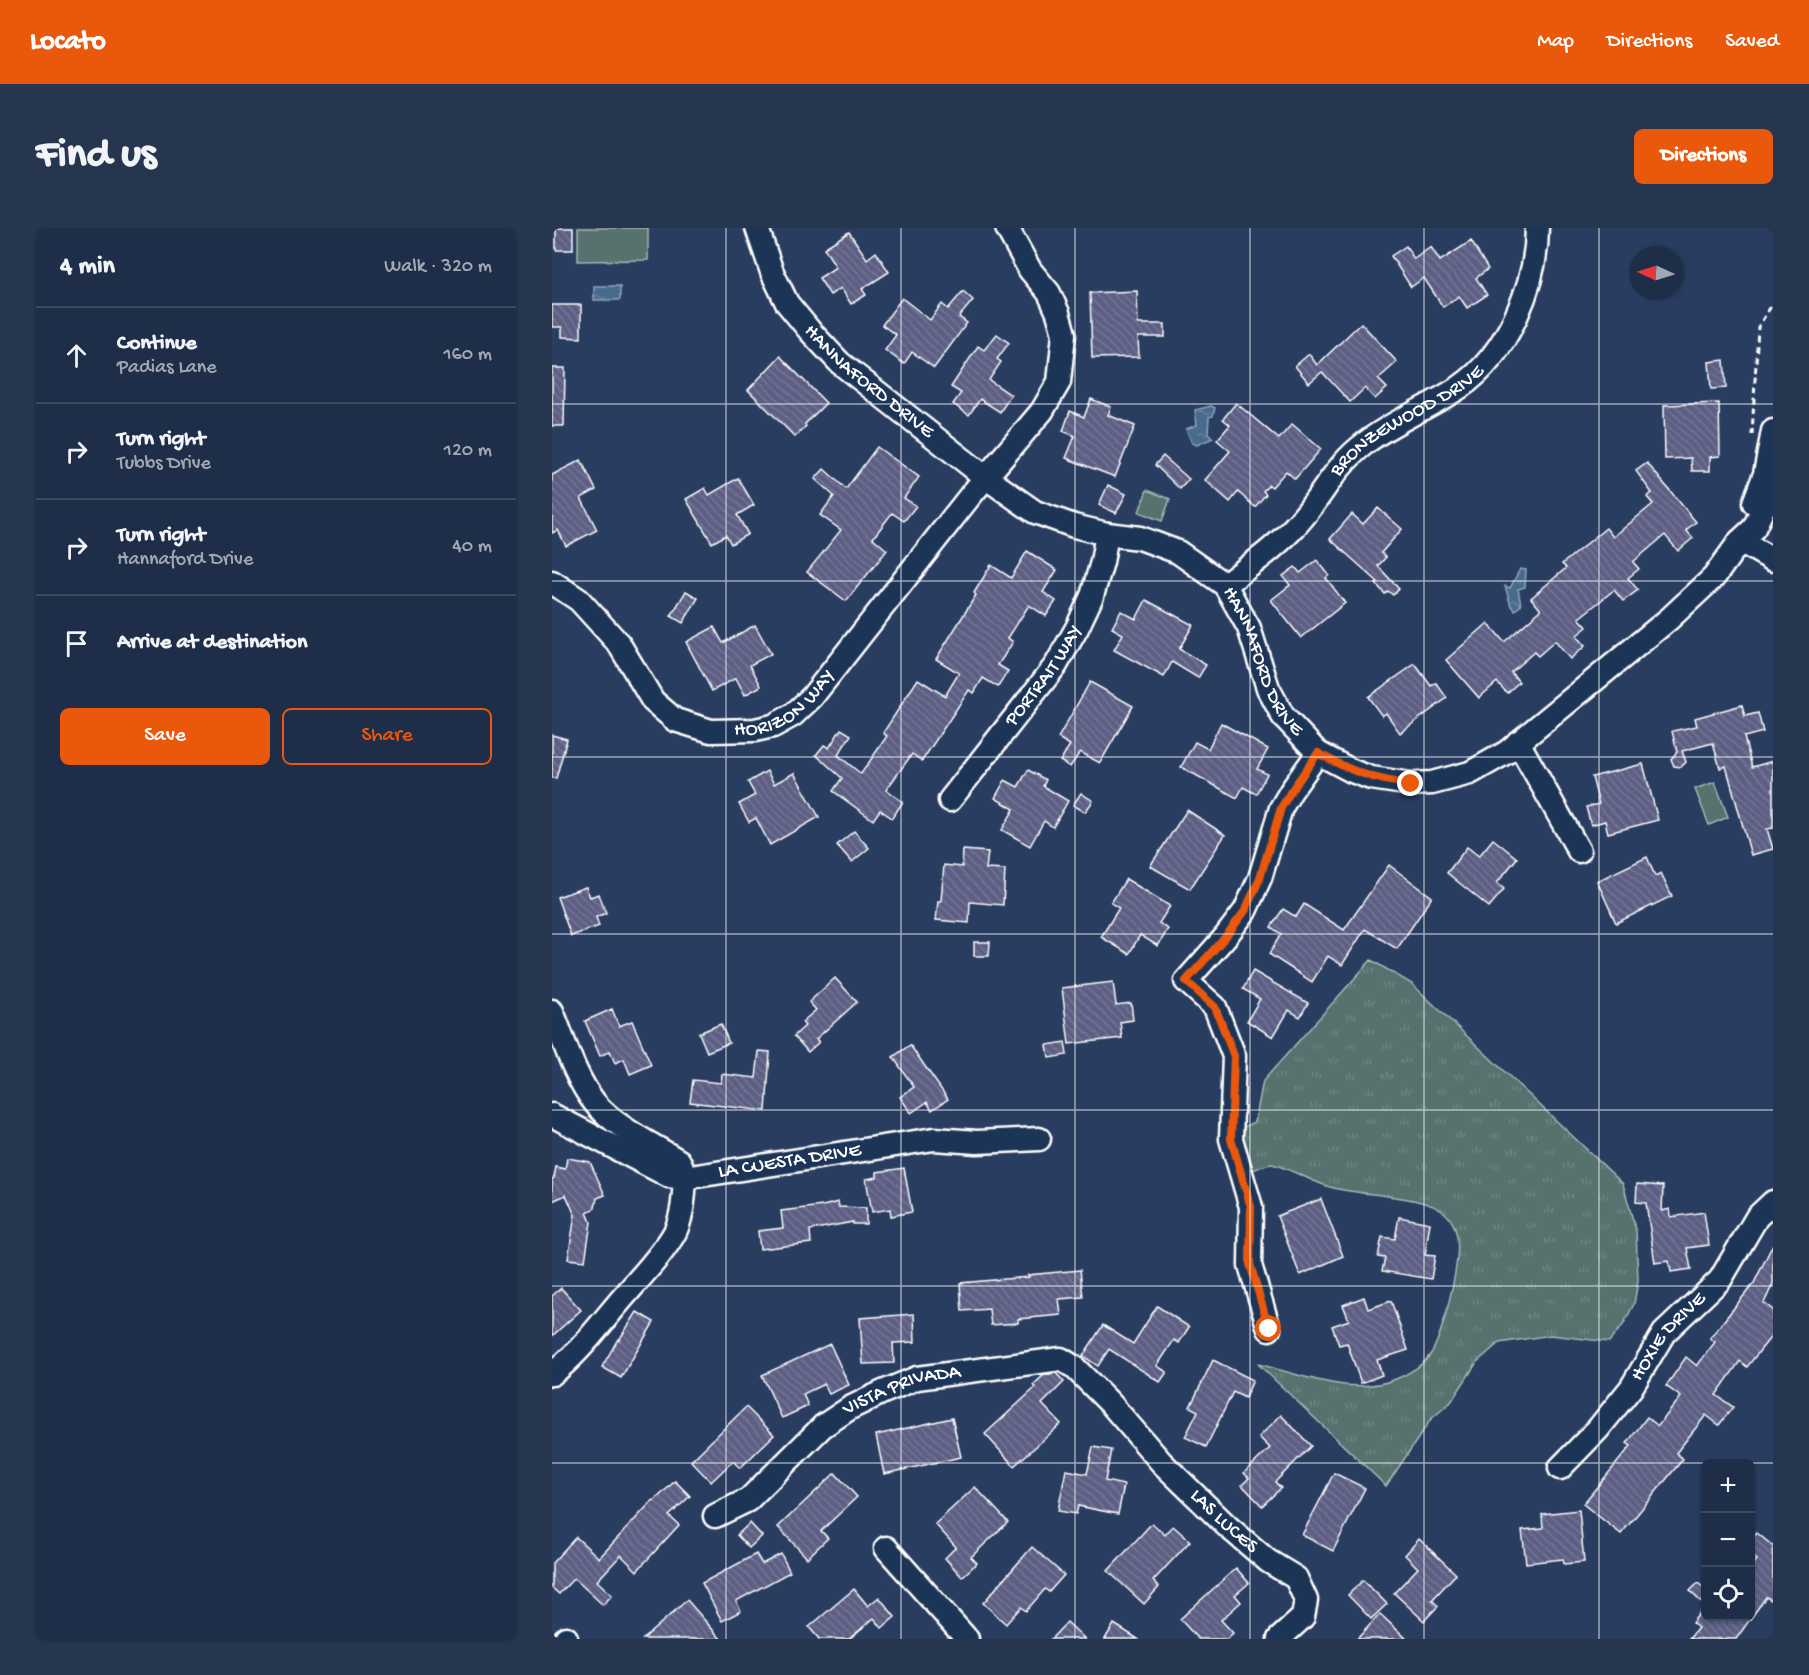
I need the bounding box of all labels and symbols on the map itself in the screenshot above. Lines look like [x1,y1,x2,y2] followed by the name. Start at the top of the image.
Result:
[1629,246,1683,300] north arrow
[799,320,939,445] street label: HANNAFORD DRIVE
[1325,359,1490,482] street label: BRONZEWOOD DRIVE
[1217,583,1309,742] street label: HANNAFORD DRIVE
[1000,621,1088,732] street label: PORTRAIT WAY
[734,665,840,742] street label: HORIZON WAY
[1397,770,1423,796] route end
[717,1139,864,1184] street label: LA CUESTA DRIVE
[1626,1287,1712,1385] street label: HOXIE DRIVE
[1255,1315,1281,1341] route start
[838,1361,963,1422] street label: VISTA PRIVADA
[1185,1485,1263,1559] street label: LAS LUCES

